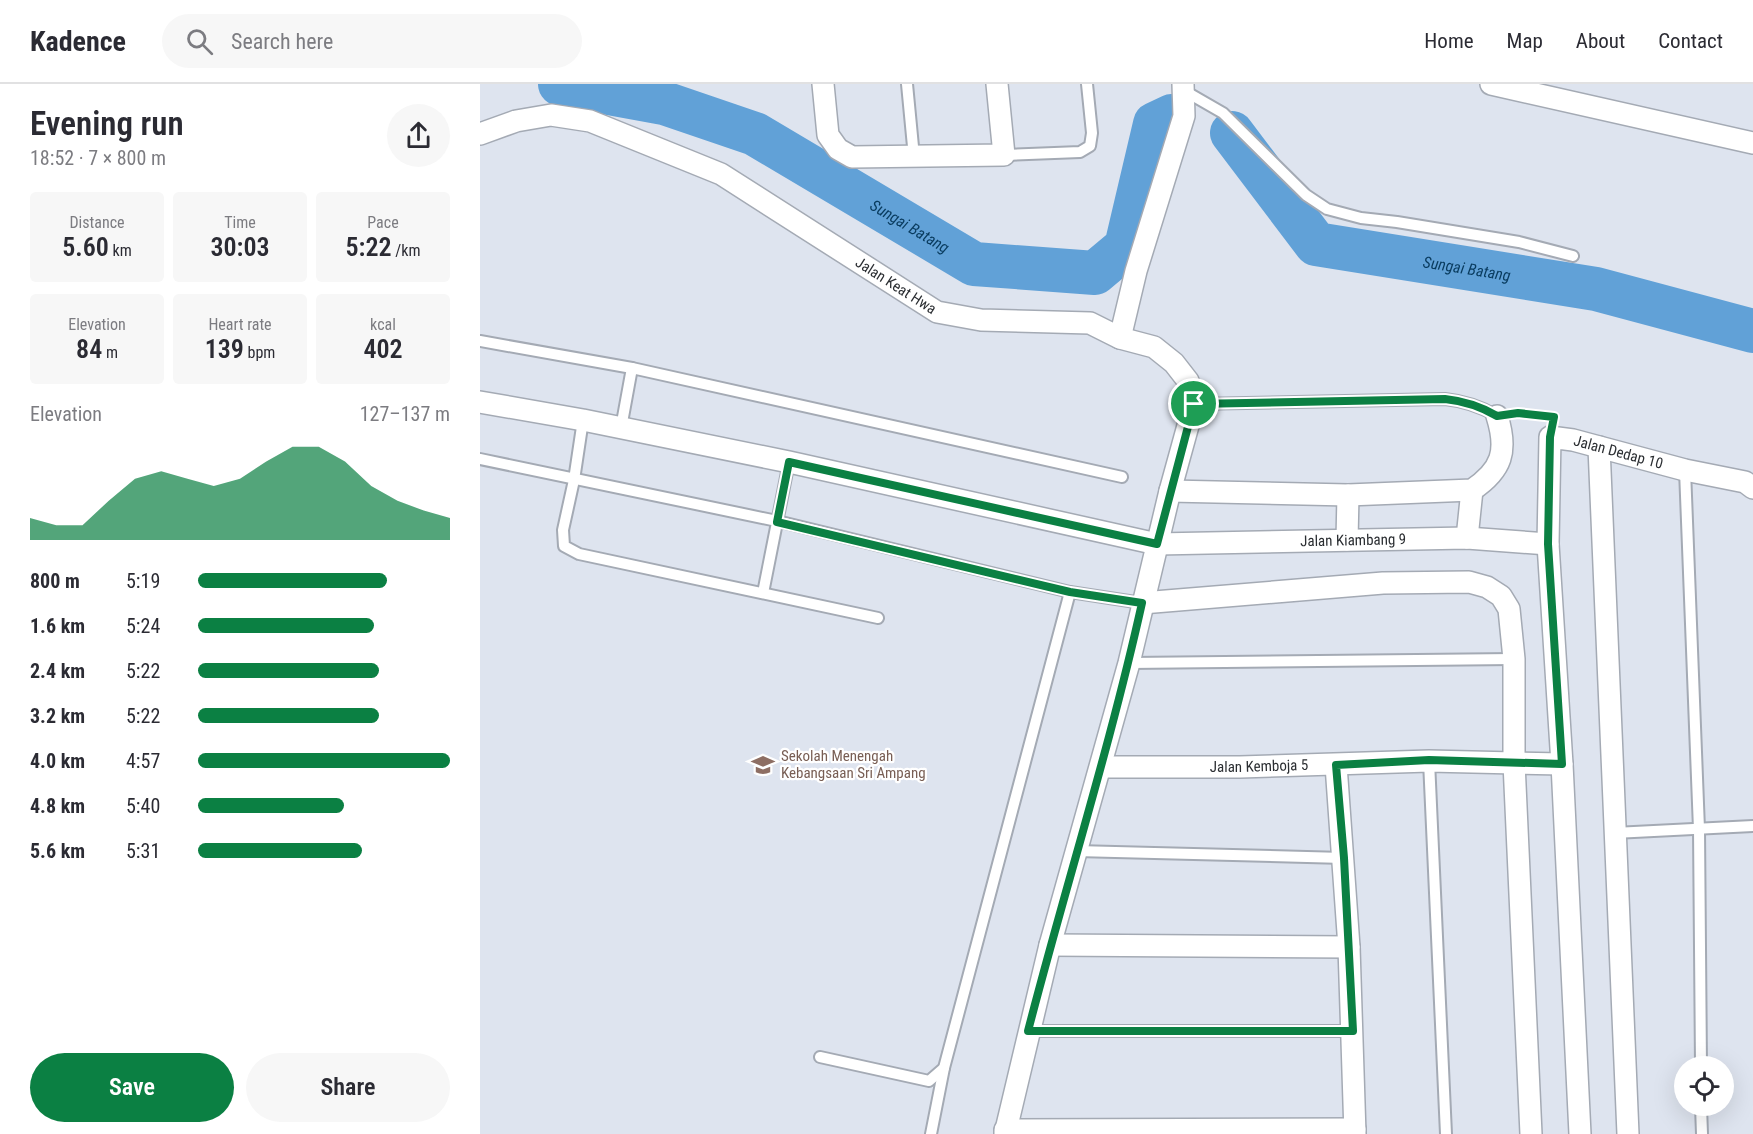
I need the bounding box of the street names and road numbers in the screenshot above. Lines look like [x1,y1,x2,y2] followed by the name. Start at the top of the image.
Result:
[852,253,939,318] street label: Jalan Keat Hwa
[1572,432,1665,473] street label: Jalan Dedap 10
[1300,530,1406,550] street label: Jalan Kiambang 9
[1210,756,1309,776] street label: Jalan Kemboja 5

